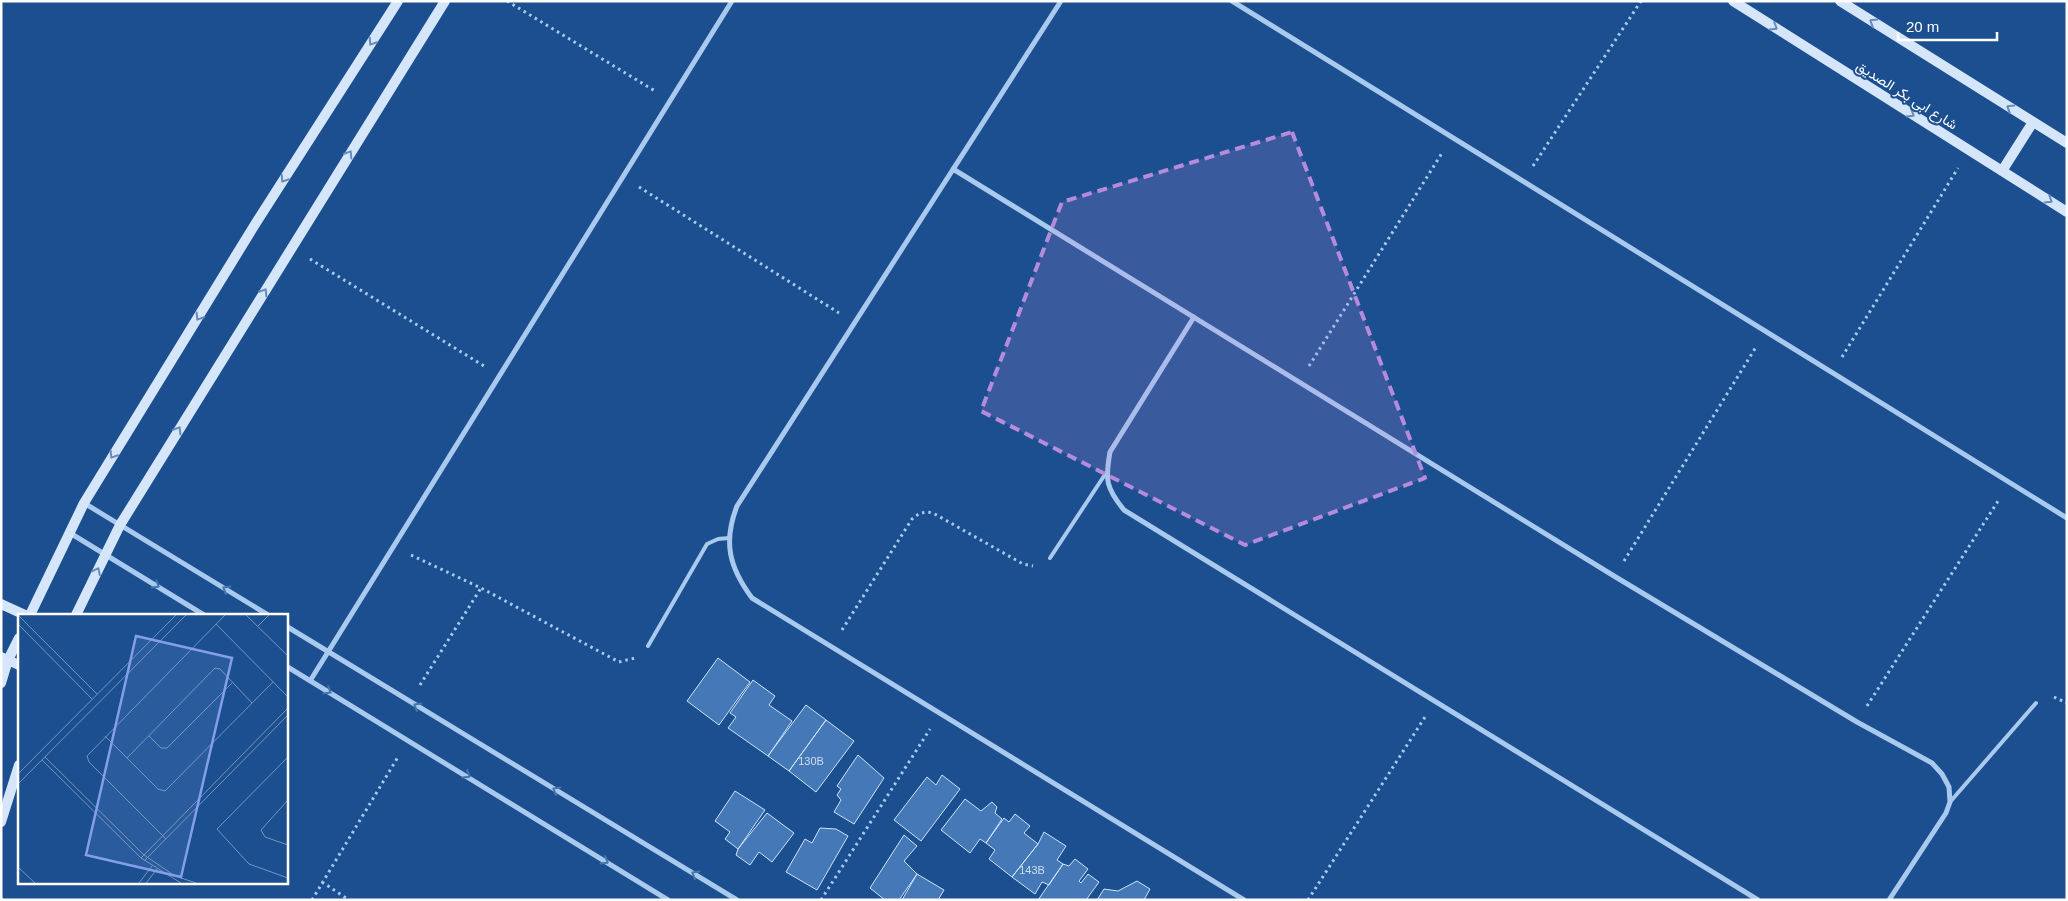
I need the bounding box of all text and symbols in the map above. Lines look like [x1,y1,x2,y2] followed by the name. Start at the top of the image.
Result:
[1898,10,1997,42] scale bar
[1906,18,1939,35] text: 20 m
[1869,19,1878,28] one-way arrow
[1769,21,1778,31] one-way arrow
[369,37,378,46] one-way arrow
[1852,57,1961,135] street label: شارع ابى بكر الصديق
[2007,105,2016,115] one-way arrow
[1906,108,1915,117] one-way arrow
[343,150,353,159] one-way arrow
[281,174,291,183] one-way arrow
[2044,194,2053,204] one-way arrow
[257,288,267,297] one-way arrow
[195,312,205,321] one-way arrow
[172,427,182,436] one-way arrow
[110,450,120,459] one-way arrow
[91,567,101,576] one-way arrow
[151,579,160,589] one-way arrow
[223,586,232,596] one-way arrow
[18,614,288,884] inset map
[322,685,331,695] one-way arrow
[414,702,423,712] one-way arrow
[798,755,824,767] house number: 130B
[461,769,470,779] one-way arrow
[553,787,562,796] one-way arrow
[600,854,609,864] one-way arrow
[1019,864,1045,876] house number: 143B
[691,871,700,881] one-way arrow

